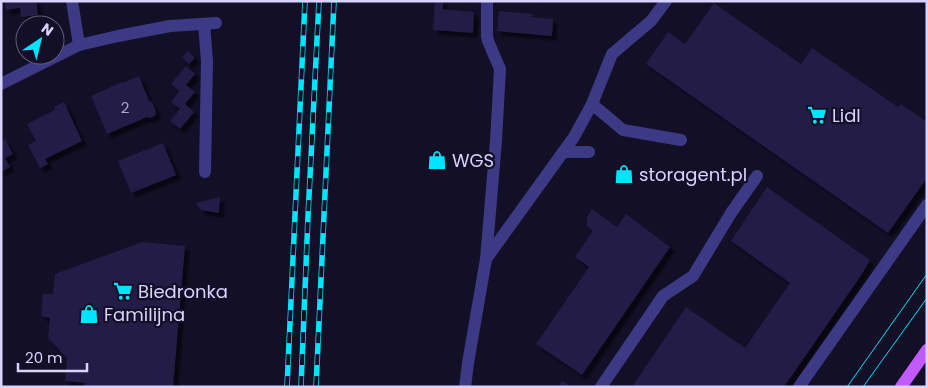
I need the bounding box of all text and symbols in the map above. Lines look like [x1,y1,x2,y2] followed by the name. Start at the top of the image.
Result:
[15,15,65,65] north arrow
[37,18,58,41] text: N
[121,97,129,118] house number: 2
[832,103,861,128] place label: Lidl
[806,104,828,126] supermarket icon: Lidl
[452,148,494,173] place label: WGS
[426,149,448,171] shop icon: WGS
[639,162,747,187] place label: storagent.pl
[613,163,635,185] shop icon: storagent.pl
[138,279,228,304] place label: Biedronka
[112,280,134,302] supermarket icon: Biedronka
[104,302,185,327] place label: Familijna
[78,303,100,325] shop icon: Familijna
[18,340,86,372] scale bar
[25,347,63,368] text: 20 m

